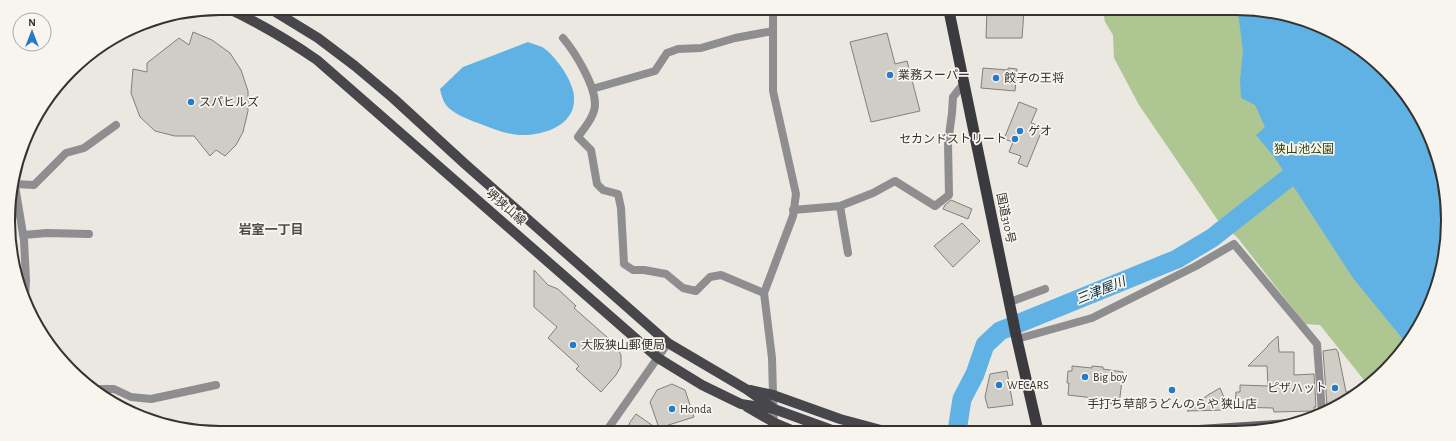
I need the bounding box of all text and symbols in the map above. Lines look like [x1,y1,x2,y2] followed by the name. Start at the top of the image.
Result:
[12,12,52,52] north arrow
[28,17,36,28] text: N
[898,68,970,81] place label: 業務スーパー
[885,70,895,80] marker: 業務スーパー
[1004,72,1064,84] place label: 餃子の王将
[991,73,1001,83] marker: 餃子の王将
[199,95,259,108] place label: スパヒルズ
[186,97,196,107] marker: スパヒルズ
[1028,125,1052,137] place label: ゲオ
[1015,126,1025,136] marker: ゲオ
[899,133,1007,145] place label: セカンドストリート
[1010,134,1020,144] marker: セカンドストリート
[1274,143,1334,155] park label: 狭山池公園
[484,186,529,227] street label: 堺狭山線
[995,191,1018,244] street label: 国道310号
[238,223,304,237] district label: 岩室一丁目
[1074,274,1129,307] water label: 三津屋川
[581,338,665,351] place label: 大阪狭山郵便局
[568,340,578,350] marker: 大阪狭山郵便局
[1093,371,1127,384] place label: Big boy
[1080,372,1090,382] marker: Big boy
[1007,379,1049,391] place label: WECARS
[994,380,1004,390] marker: WECARS
[1267,382,1327,394] place label: ピザハット
[1330,383,1340,393] marker: ピザハット
[1167,385,1177,395] marker: 手打ち草部うどんのらや 狭山店
[1087,397,1257,410] place label: 手打ち草部うどんのらや 狭山店
[680,403,712,415] place label: Honda
[667,404,677,414] marker: Honda

